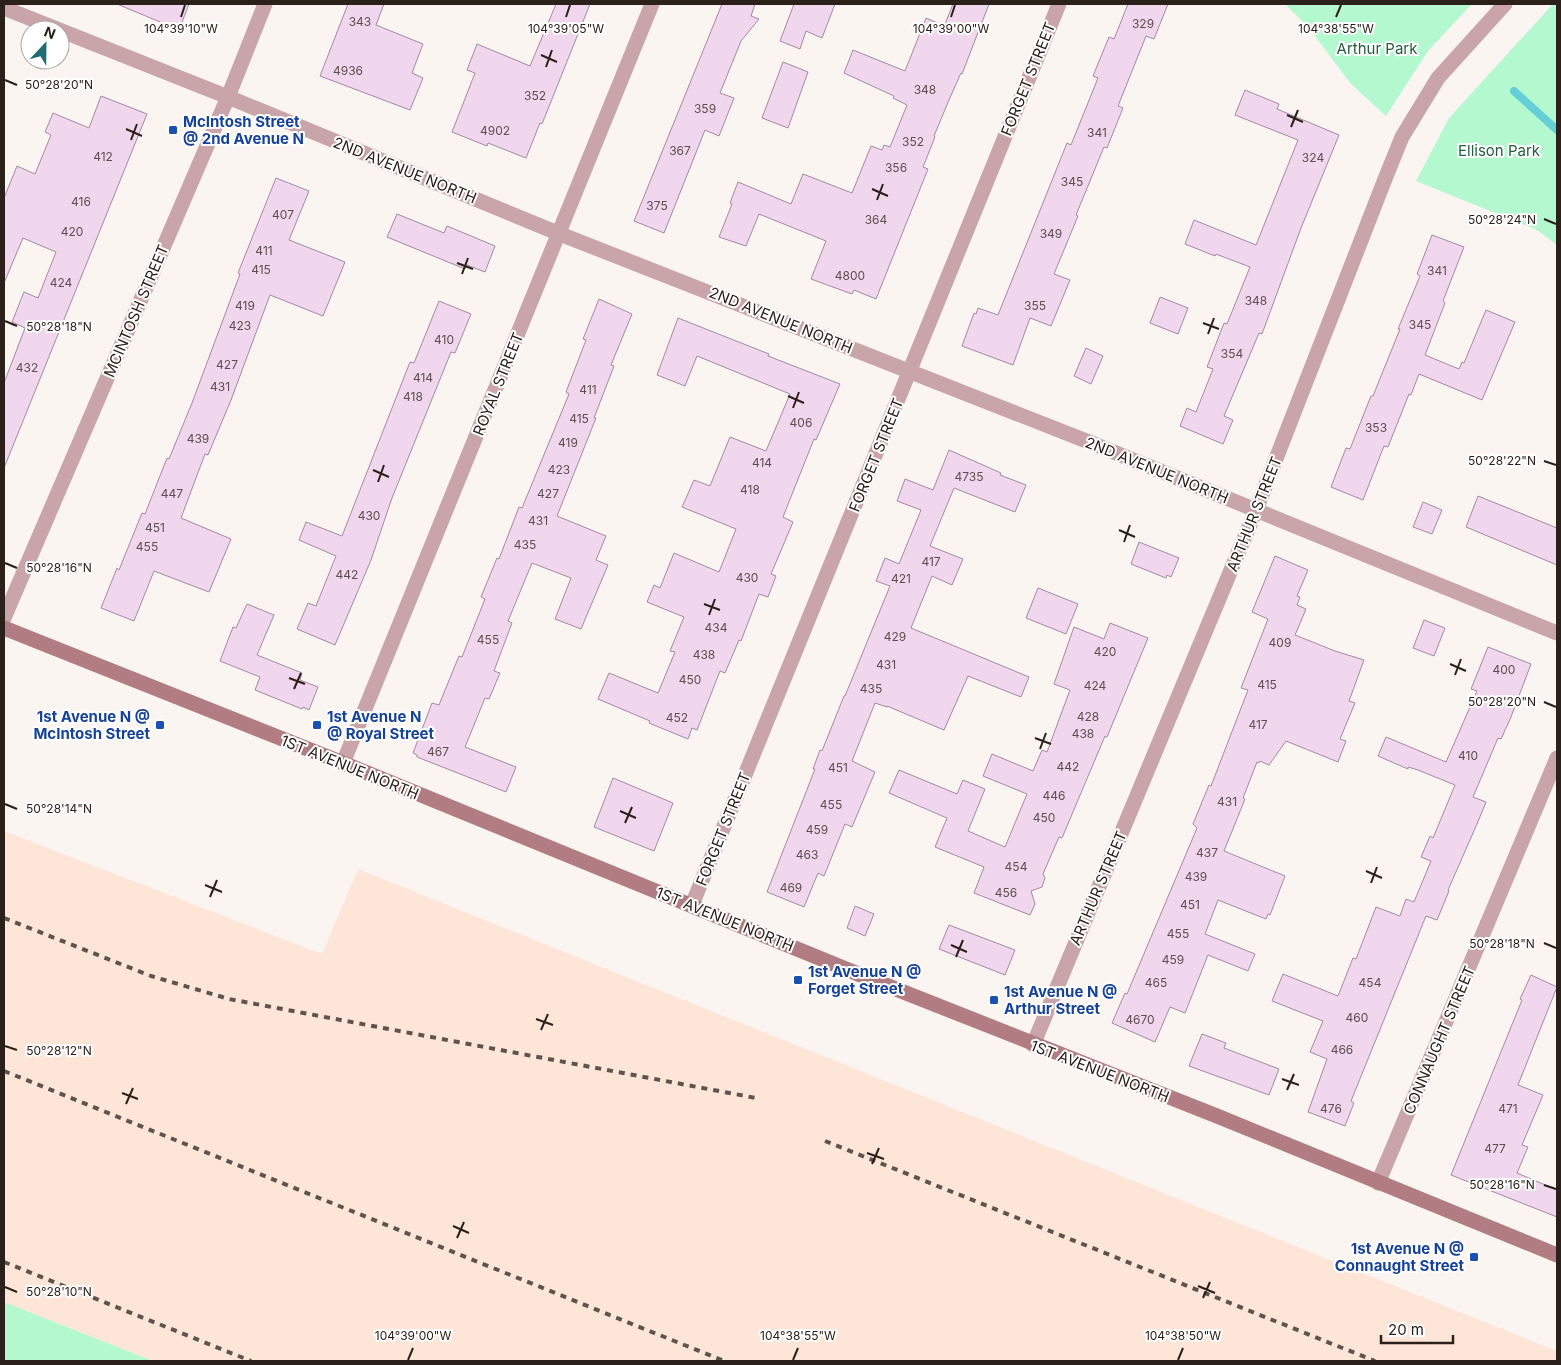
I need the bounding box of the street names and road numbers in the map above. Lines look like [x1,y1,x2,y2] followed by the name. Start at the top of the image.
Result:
[997,19,1059,139] street label: FORGET STREET
[330,133,480,207] street label: 2ND AVENUE NORTH
[99,242,173,380] street label: MCINTOSH STREET
[706,283,856,357] street label: 2ND AVENUE NORTH
[469,330,527,438] street label: ROYAL STREET
[845,395,907,515] street label: FORGET STREET
[1082,433,1232,507] street label: 2ND AVENUE NORTH
[1222,454,1286,574] street label: ARTHUR STREET
[278,731,422,803] street label: 1ST AVENUE NORTH
[692,769,754,889] street label: FORGET STREET
[1065,828,1131,948] street label: ARTHUR STREET
[653,883,797,955] street label: 1ST AVENUE NORTH
[1399,963,1479,1117] street label: CONNAUGHT STREET
[1028,1036,1172,1106] street label: 1ST AVENUE NORTH

